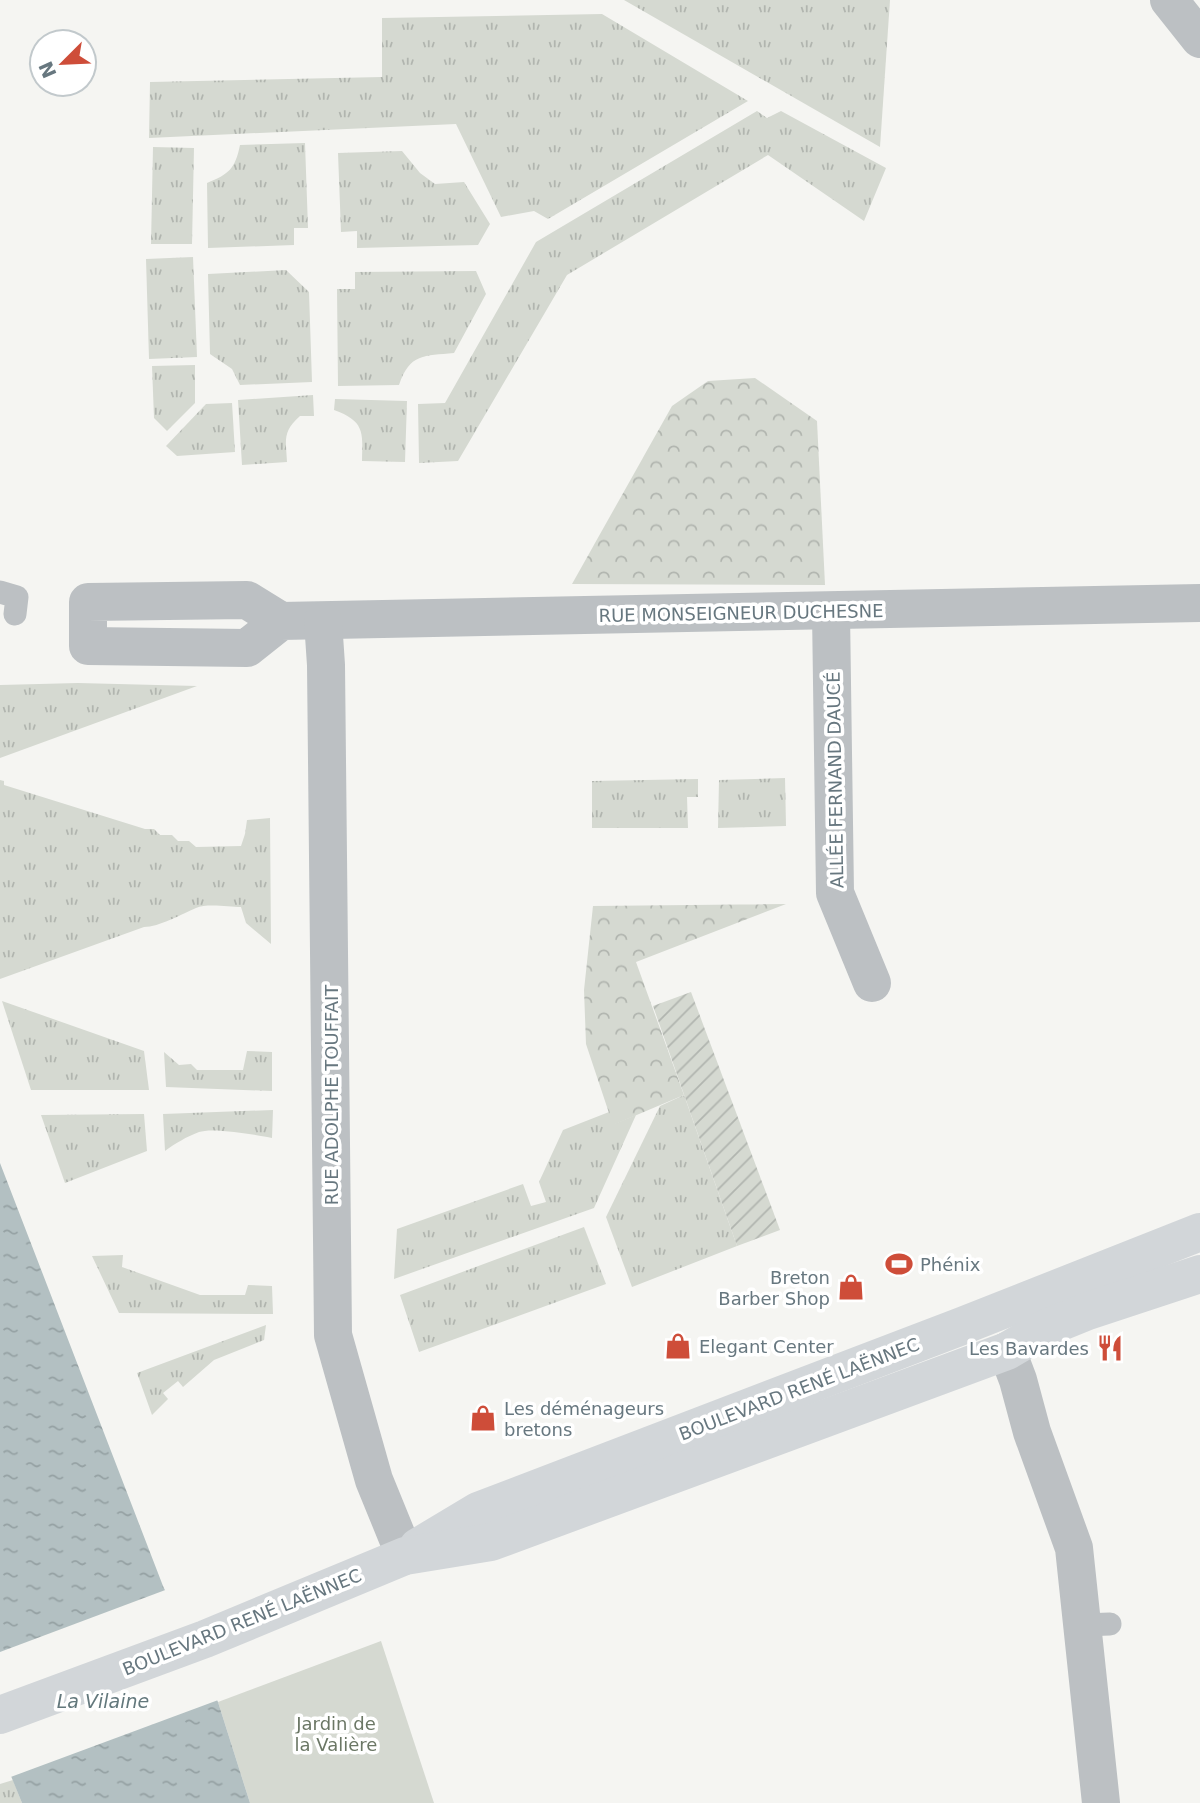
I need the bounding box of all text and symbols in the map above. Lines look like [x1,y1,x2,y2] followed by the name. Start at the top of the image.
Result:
[28,28,98,98] north arrow
[34,58,61,82] text: N
[598,600,884,626] street label: RUE MONSEIGNEUR DUCHESNE
[823,671,847,889] street label: ALLÉE FERNAND DAUCÉ
[321,984,342,1205] street label: RUE ADOLPHE TOUFFAIT
[884,1249,914,1279] sports icon: Phénix
[920,1254,981,1275] place label: Phénix
[718,1267,830,1309] place label: Breton Barber Shop
[836,1272,866,1302] shop icon: Breton Barber Shop
[663,1331,693,1361] shop icon: Elegant Center
[676,1333,922,1445] street label: BOULEVARD RENÉ LAËNNEC
[1095,1333,1125,1363] restaurant icon: Les Bavardes
[699,1336,834,1357] place label: Elegant Center
[969,1338,1089,1359] place label: Les Bavardes
[504,1398,664,1440] place label: Les déménageurs bretons
[468,1403,498,1433] shop icon: Les déménageurs bretons
[119,1564,365,1680] street label: BOULEVARD RENÉ LAËNNEC
[57,1690,149,1712] water label: La Vilaine
[295,1713,377,1755] park label: Jardin de la Valière

